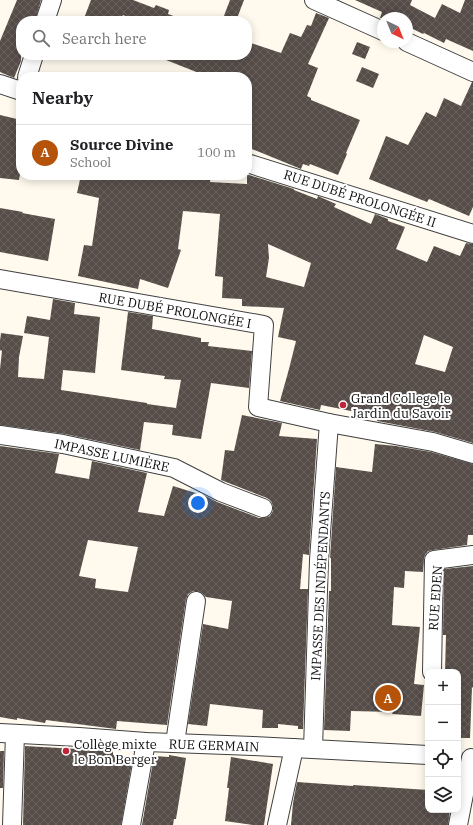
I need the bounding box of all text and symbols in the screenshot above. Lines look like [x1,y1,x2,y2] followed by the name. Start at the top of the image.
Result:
[377,12,413,48] north arrow
[16,16,252,60] search box
[30,27,52,49] icon: search
[62,29,147,48] text: Search here
[32,87,93,109] text: Nearby
[70,135,173,154] text: Source Divine
[40,144,50,161] text: A
[197,144,236,161] text: 100 m
[70,154,111,171] text: School
[281,166,438,231] street label: RUE DUBÉ PROLONGÉE II
[97,289,253,332] street label: RUE DUBÉ PROLONGÉE I
[351,390,451,422] place label: Grand College le Jardin du Savoir
[338,400,348,410] marker: Grand College le Jardin du Savoir
[53,435,171,476] street label: IMPASSE LUMIÈRE
[307,491,334,681] street label: IMPASSE DES INDÉPENDANTS
[188,493,208,513] your location
[425,565,446,631] street label: RUE EDEN
[425,669,461,813] map controls
[425,669,461,705] button: +
[375,683,401,713] pin: A
[425,705,461,741] button: −
[168,735,260,756] street label: RUE GERMAIN
[74,736,157,768] place label: Collège mixte le Bon Berger
[425,741,461,777] button: locate
[61,746,71,756] marker: Collège mixte le Bon Berger
[425,777,461,813] button: layers

